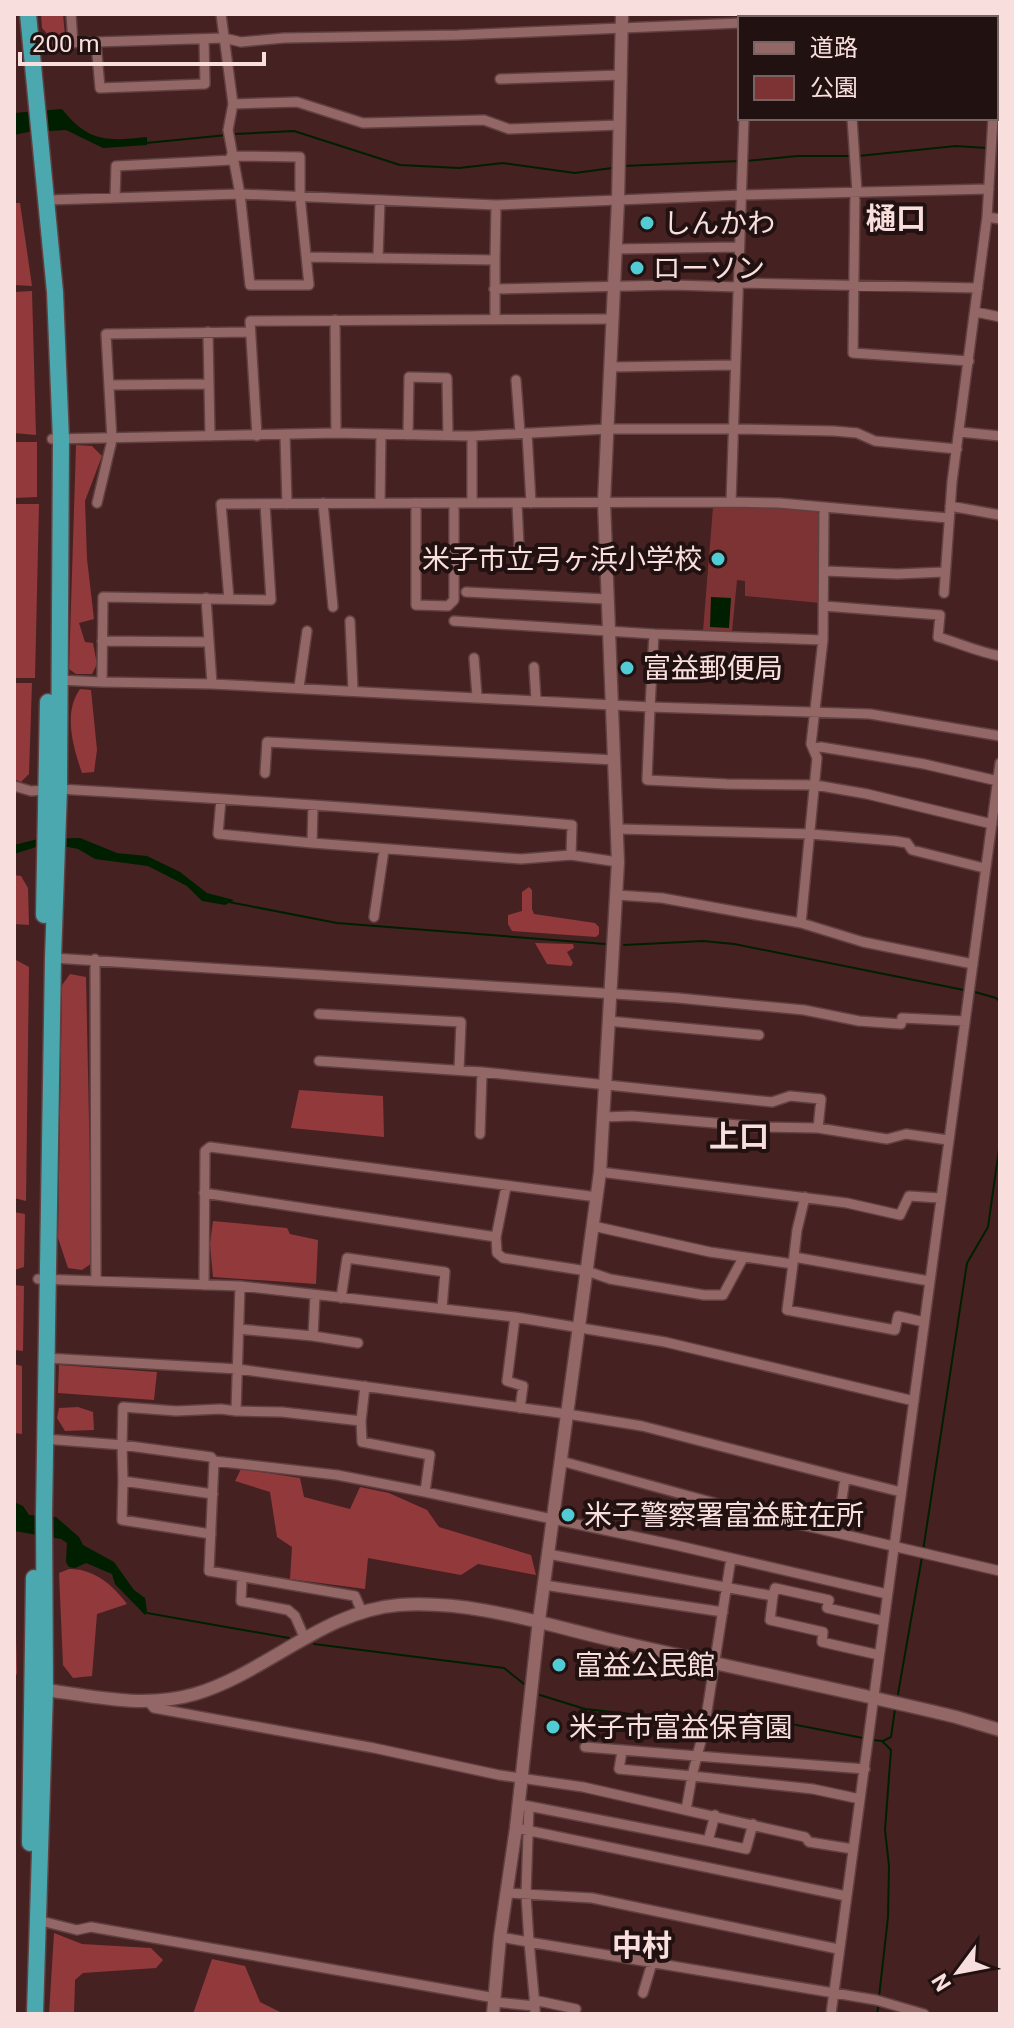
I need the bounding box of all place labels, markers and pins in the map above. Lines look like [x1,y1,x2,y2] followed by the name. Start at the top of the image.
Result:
[663,207,775,240] place label: しんかわ
[638,214,656,232] marker: しんかわ
[653,252,765,285] place label: ローソン
[628,259,646,277] marker: ローソン
[422,543,702,576] place label: 米子市立弓ヶ浜小学校
[709,550,727,568] marker: 米子市立弓ヶ浜小学校
[643,652,783,685] place label: 富益郵便局
[618,659,636,677] marker: 富益郵便局
[584,1499,864,1532] place label: 米子警察署富益駐在所
[559,1506,577,1524] marker: 米子警察署富益駐在所
[575,1649,715,1682] place label: 富益公民館
[550,1656,568,1674] marker: 富益公民館
[569,1711,793,1744] place label: 米子市富益保育園
[544,1718,562,1736] marker: 米子市富益保育園

